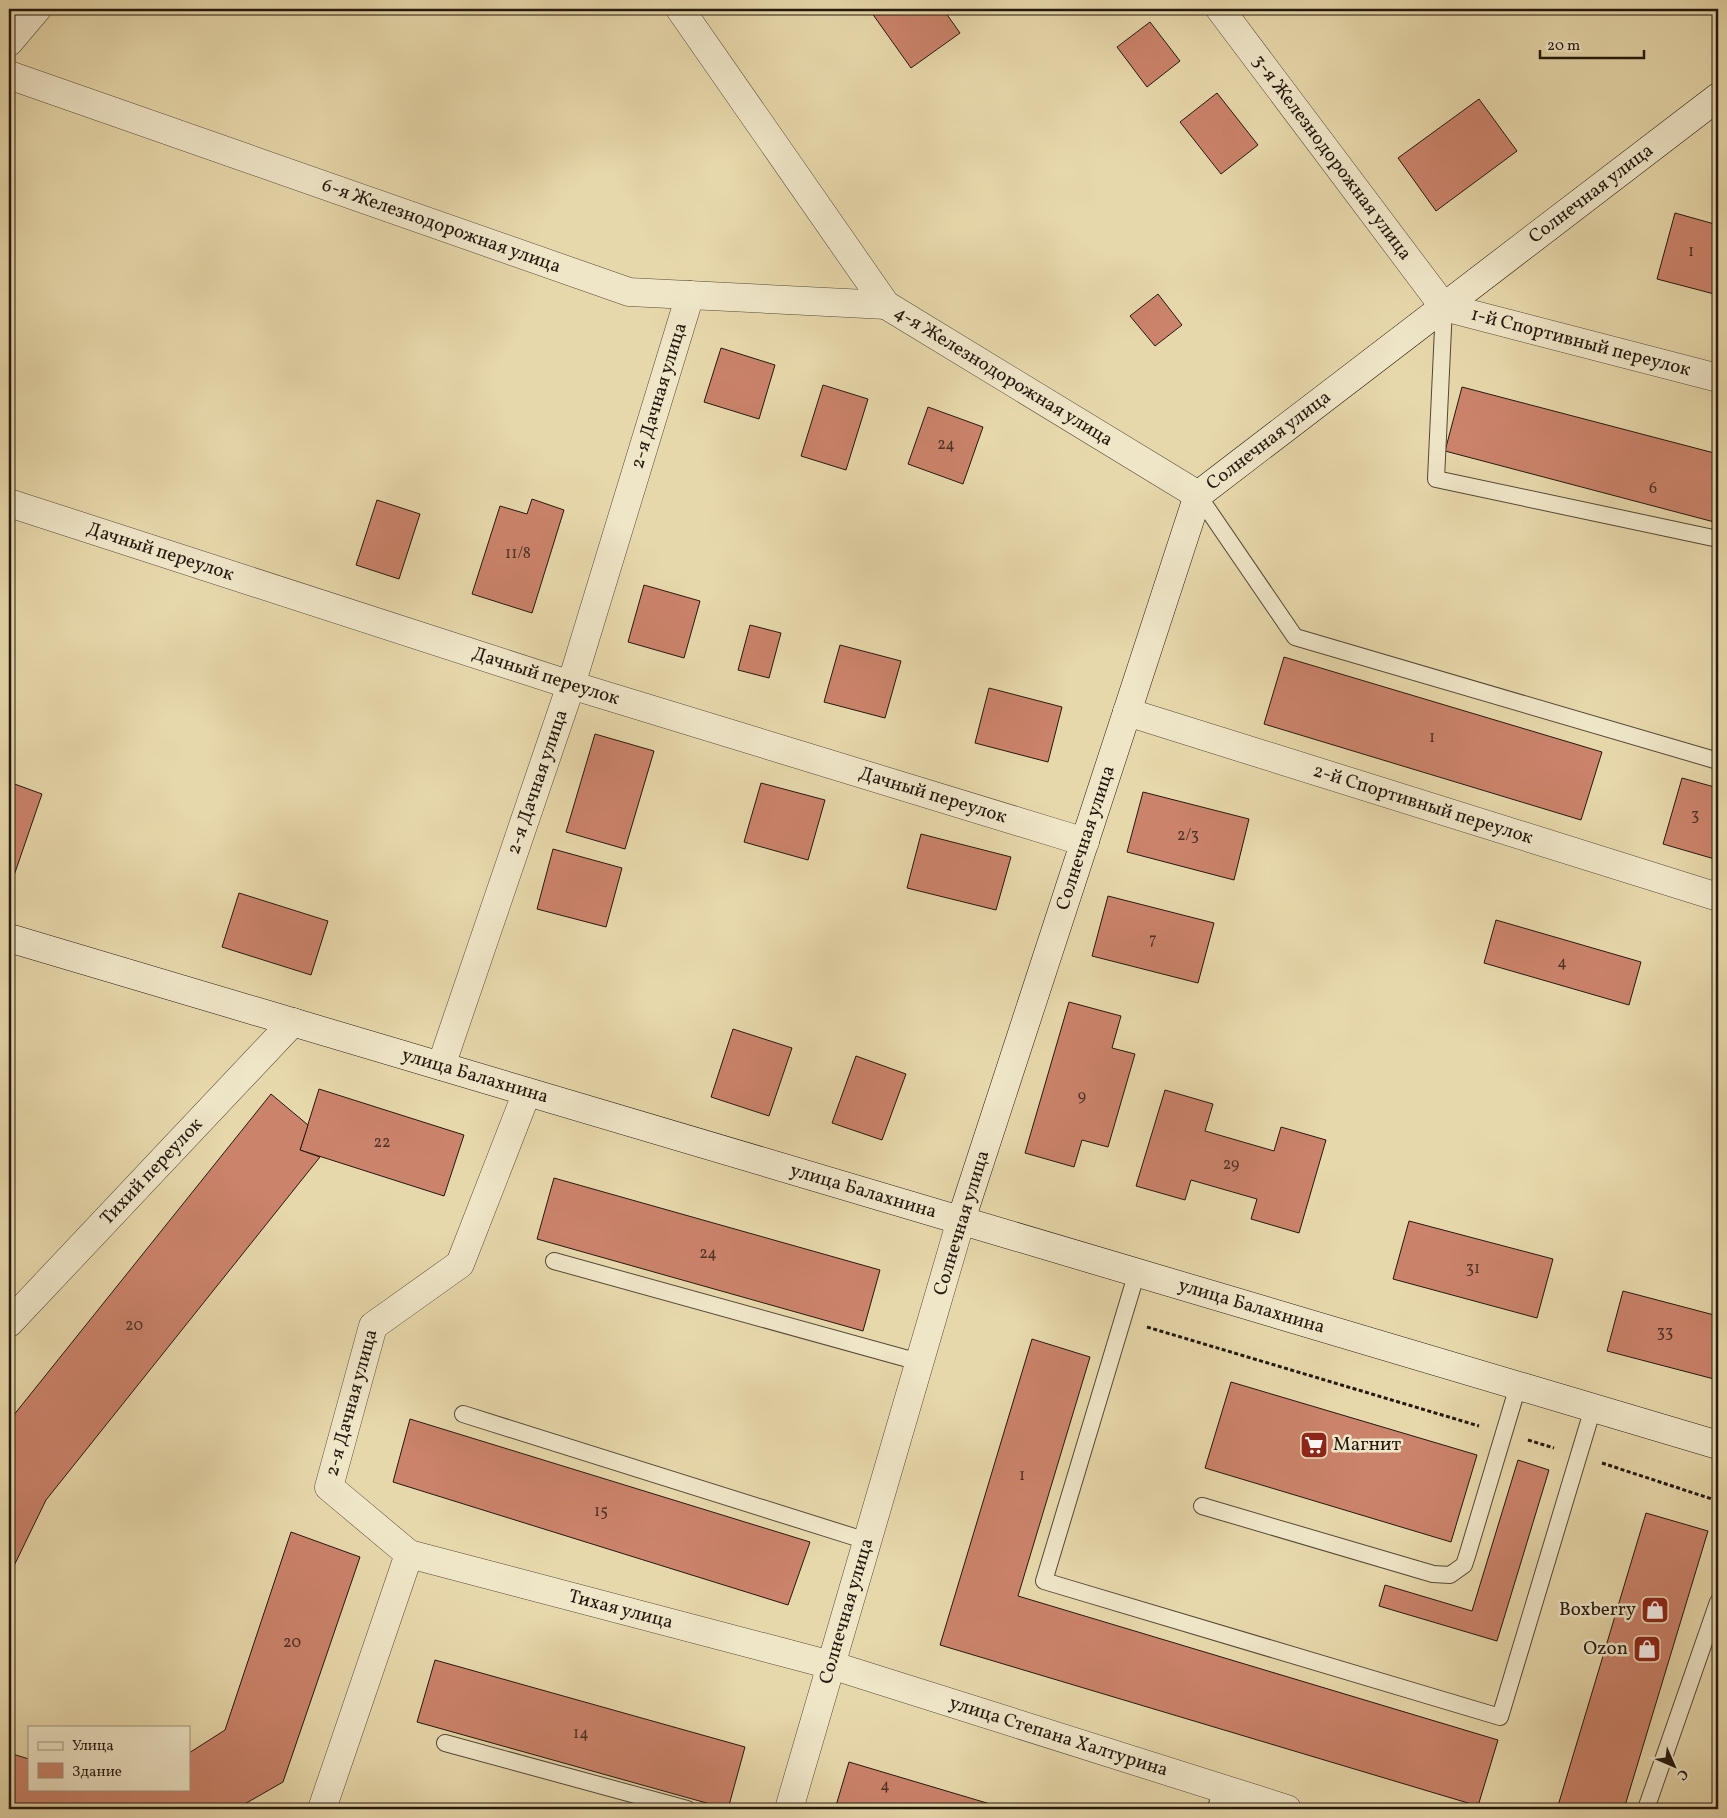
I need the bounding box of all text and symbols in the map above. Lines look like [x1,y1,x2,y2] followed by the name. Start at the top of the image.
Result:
[1540,28,1643,60] scale bar
[1547,36,1580,57] text: 20 m
[1246,49,1418,266] street label: 3-я Железнодорожная улица
[1523,138,1659,250] street label: Солнечная улица
[318,172,564,280] street label: 6-я Железнодорожная улица
[1688,241,1694,263] house number: 1
[889,300,1118,453] street label: 4-я Железнодорожная улица
[1468,302,1693,383] street label: 1-й Спортивный переулок
[625,319,694,472] street label: 2-я Дачная улица
[1201,385,1337,497] street label: Солнечная улица
[937,434,955,456] house number: 24
[1649,478,1657,500] house number: 6
[83,516,237,588] street label: Дачный переулок
[505,543,531,565] house number: 11/8
[469,641,623,712] street label: Дачный переулок
[501,706,575,858] street label: 2-я Дачная улица
[1429,727,1435,749] house number: 1
[1310,758,1536,851] street label: 2-й Спортивный переулок
[856,761,1010,830] street label: Дачный переулок
[1050,762,1122,914] street label: Солнечная улица
[1691,805,1699,827] house number: 3
[1177,825,1199,847] house number: 2/3
[1149,929,1157,951] house number: 7
[1557,952,1567,974] house number: 4
[399,1042,551,1110] street label: улица Балахнина
[1078,1086,1086,1108] house number: 9
[95,1112,209,1231] street label: Тихий переулок
[373,1132,391,1154] house number: 22
[928,1147,996,1299] street label: Солнечная улица
[1223,1154,1239,1176] house number: 29
[787,1157,940,1225] street label: улица Балахнина
[699,1243,717,1265] house number: 24
[1466,1258,1480,1280] house number: 31
[1175,1273,1328,1341] street label: улица Балахнина
[125,1315,143,1337] house number: 20
[1657,1322,1673,1344] house number: 33
[319,1326,385,1479] street label: 2-я Дачная улица
[1299,1430,1329,1460] supermarket icon: Магнит
[1333,1432,1401,1458] place label: Магнит
[1019,1465,1025,1487] house number: 1
[594,1501,608,1523] house number: 15
[813,1535,880,1687] street label: Солнечная улица
[566,1583,676,1636] street label: Тихая улица
[1640,1595,1670,1625] shop icon: Boxberry
[1559,1597,1636,1623] place label: Boxberry
[283,1632,301,1654] house number: 20
[1632,1634,1662,1664] shop icon: Ozon
[1583,1636,1628,1662] place label: Ozon
[946,1690,1171,1784] street label: улица Степана Халтурина
[573,1723,589,1745] house number: 14
[28,1726,190,1790] legend
[72,1736,114,1757] text: Улица
[1650,1740,1700,1790] north arrow
[72,1762,122,1783] text: Здание
[1672,1764,1692,1784] text: С
[880,1775,890,1797] house number: 4

